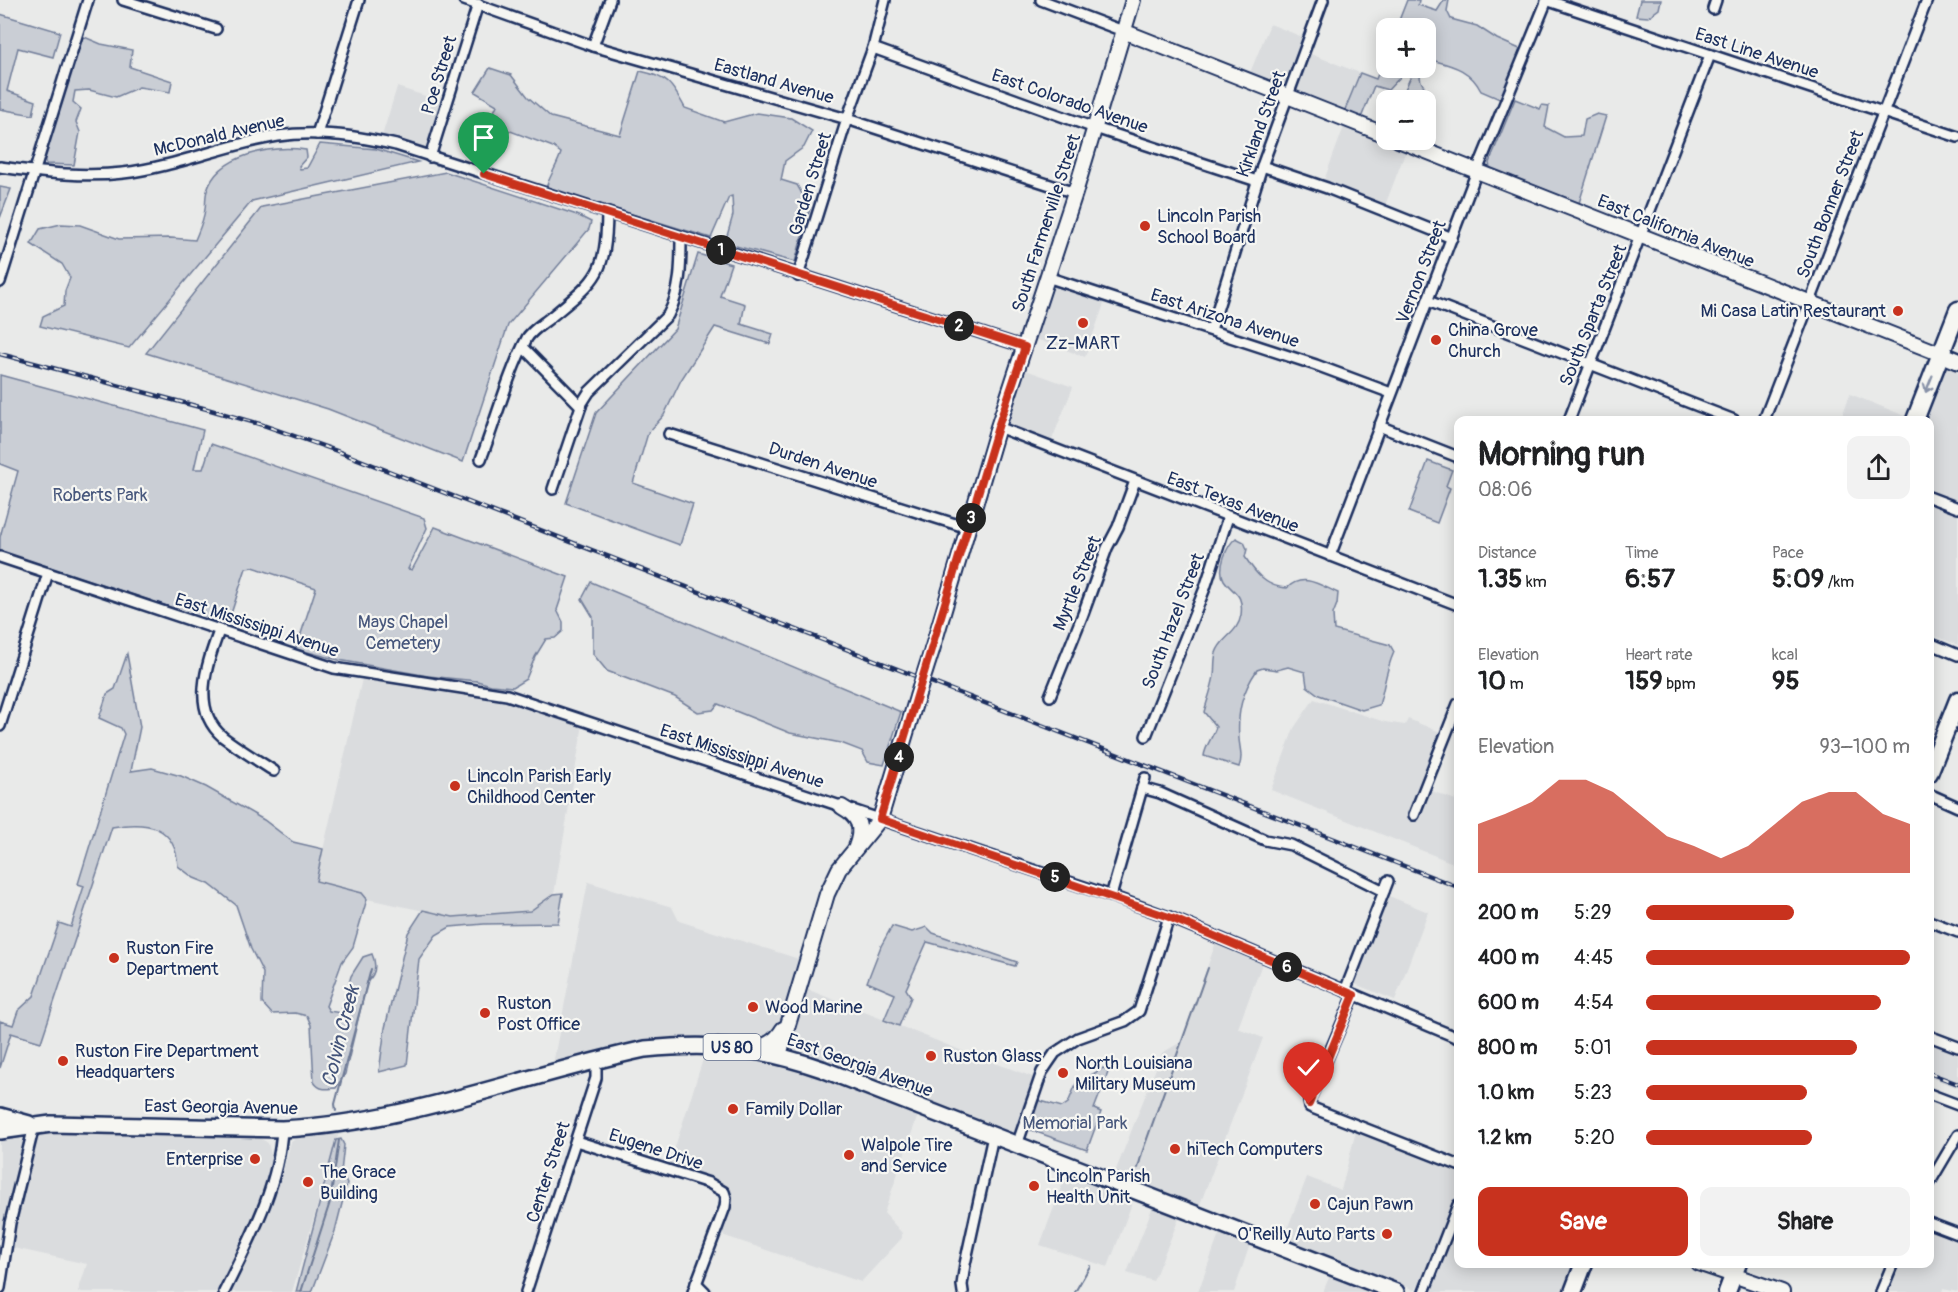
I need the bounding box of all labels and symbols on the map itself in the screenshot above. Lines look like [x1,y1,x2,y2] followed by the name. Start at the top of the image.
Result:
[1692,23,1822,84] street label: East Line Avenue
[417,32,463,117] street label: Poe Street
[711,53,836,110] street label: Eastland Avenue
[989,64,1151,139] street label: East Colorado Avenue
[1232,67,1292,181] street label: Kirkland Street
[151,109,287,162] street label: McDonald Avenue
[458,112,509,174] pin
[1792,126,1870,282] street label: South Bonner Street
[784,129,837,239] street label: Garden Street
[1007,130,1086,315] street label: South Farmerville Street
[1594,189,1758,273] street label: East California Avenue
[1157,205,1261,249] place label: Lincoln Parish School Board
[1391,216,1452,327] street label: Vernon Street
[1138,219,1152,233] marker: Lincoln Parish School Board
[706,235,736,265] pin: 1
[1555,240,1633,389] street label: South Sparta Street
[1148,284,1302,353] street label: East Arizona Avenue
[1701,300,1887,323] place label: Mi Casa Latin Restaurant
[1891,304,1905,318] marker: Mi Casa Latin Restaurant
[944,311,974,341] pin: 2
[1076,316,1090,330] marker: Zz-MART
[1448,319,1538,363] place label: China Grove Church
[1046,332,1120,355] place label: Zz-MART
[1429,333,1443,347] marker: China Grove Church
[1923,375,1934,393] one-way arrow
[766,437,880,494] street label: Durden Avenue
[1164,467,1302,538] street label: East Texas Avenue
[53,484,148,507] park label: Roberts Park
[956,503,986,533] pin: 3
[1048,532,1107,634] street label: Myrtle Street
[1137,549,1210,692] street label: South Hazel Street
[172,588,342,663] street label: East Mississippi Avenue
[358,611,448,655] park label: Mays Chapel Cemetery
[657,719,827,794] street label: East Mississippi Avenue
[884,742,914,772] pin: 4
[467,765,612,809] place label: Lincoln Parish Early Childhood Center
[448,779,462,793] marker: Lincoln Parish Early Childhood Center
[1040,862,1070,892] pin: 5
[126,937,219,981] place label: Ruston Fire Department
[107,951,121,965] marker: Ruston Fire Department
[1272,952,1302,982] pin: 6
[316,982,365,1089] water label: Colvin Creek
[497,992,580,1036] place label: Ruston Post Office
[765,996,862,1019] place label: Wood Marine
[746,1000,760,1014] marker: Wood Marine
[478,1006,492,1020] marker: Ruston Post Office
[784,1028,936,1103] street label: East Georgia Avenue
[704,1034,760,1060] road number: US 80
[75,1040,259,1084] place label: Ruston Fire Department Headquarters
[1283,1042,1334,1104] pin
[943,1045,1042,1068] place label: Ruston Glass
[924,1049,938,1063] marker: Ruston Glass
[1075,1052,1196,1096] place label: North Louisiana Military Museum
[56,1054,70,1068] marker: Ruston Fire Department Headquarters
[1056,1066,1070,1080] marker: North Louisiana Military Museum
[144,1095,298,1120] street label: East Georgia Avenue
[745,1098,843,1121] place label: Family Dollar
[726,1102,740,1116] marker: Family Dollar
[1022,1112,1128,1135] park label: Memorial Park
[521,1118,576,1226] street label: Center Street
[606,1123,706,1175] street label: Eugene Drive
[861,1134,953,1178] place label: Walpole Tire and Service
[1187,1138,1322,1161] place label: hiTech Computers
[1168,1142,1182,1156] marker: hiTech Computers
[166,1148,243,1171] place label: Enterprise
[842,1148,856,1162] marker: Walpole Tire and Service
[248,1152,262,1166] marker: Enterprise
[320,1161,396,1205] place label: The Grace Building
[1046,1165,1150,1209] place label: Lincoln Parish Health Unit
[301,1175,315,1189] marker: The Grace Building
[1027,1179,1041,1193] marker: Lincoln Parish Health Unit
[1327,1193,1413,1216] place label: Cajun Pawn
[1308,1197,1322,1211] marker: Cajun Pawn
[1237,1223,1375,1246] place label: O'Reilly Auto Parts
[1380,1227,1394,1241] marker: O'Reilly Auto Parts

